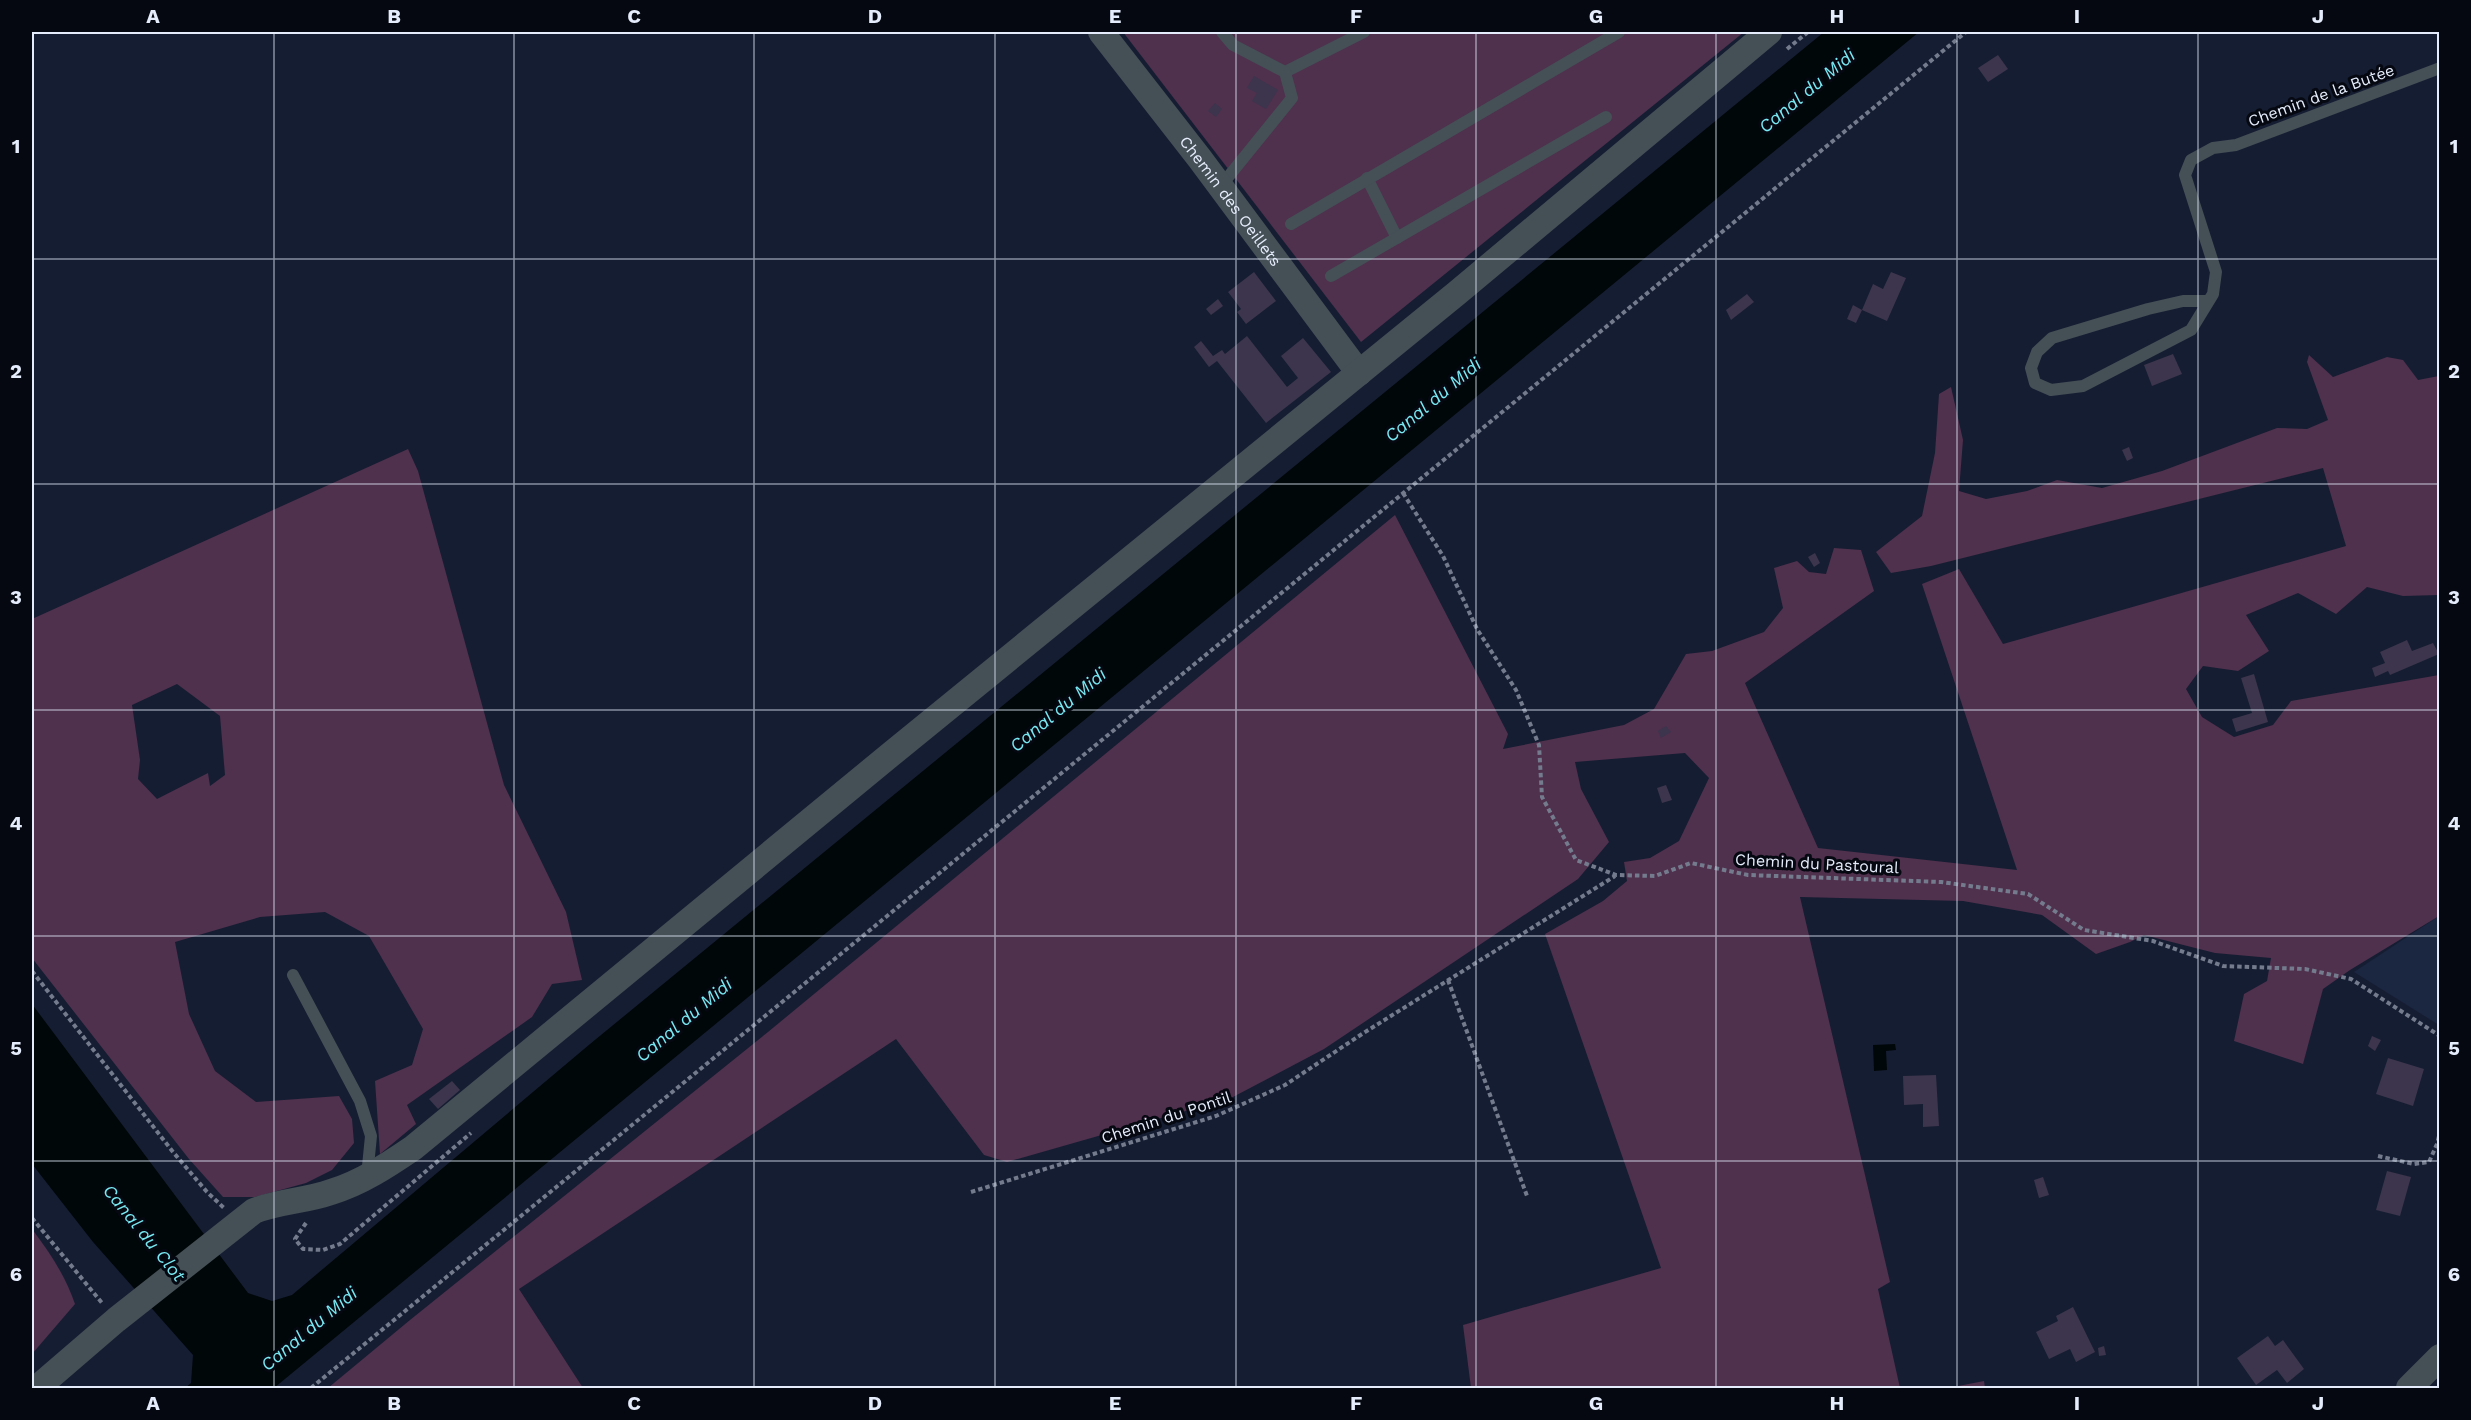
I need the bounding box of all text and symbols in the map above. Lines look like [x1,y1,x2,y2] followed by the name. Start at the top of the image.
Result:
[146,4,160,28] text: A
[387,4,401,28] text: B
[627,4,641,28] text: C
[868,4,882,28] text: D
[1109,4,1121,28] text: E
[1350,4,1362,28] text: F
[1589,4,1603,28] text: G
[1830,4,1844,28] text: H
[2074,4,2080,28] text: I
[2312,4,2324,28] text: J
[1754,43,1860,137] water label: Canal du Midi
[2245,60,2397,131] street label: Chemin de la Butée
[1176,132,1285,270] street label: Chemin des Oeillets
[12,134,20,158] text: 1
[2450,134,2458,158] text: 1
[1380,352,1486,446] water label: Canal du Midi
[10,359,22,383] text: 2
[2448,359,2460,383] text: 2
[10,585,22,609] text: 3
[2448,585,2460,609] text: 3
[1005,662,1111,756] water label: Canal du Midi
[10,811,23,835] text: 4
[2448,811,2461,835] text: 4
[1735,850,1899,877] street label: Chemin du Pastoural
[631,972,737,1066] water label: Canal du Midi
[10,1036,22,1060] text: 5
[2448,1036,2460,1060] text: 5
[1099,1088,1233,1147] street label: Chemin du Pontil
[99,1180,190,1286] water label: Canal du Clot
[10,1262,22,1286] text: 6
[2448,1262,2460,1286] text: 6
[256,1281,362,1375] water label: Canal du Midi
[146,1391,160,1415] text: A
[387,1391,401,1415] text: B
[627,1391,641,1415] text: C
[868,1391,882,1415] text: D
[1109,1391,1121,1415] text: E
[1350,1391,1362,1415] text: F
[1589,1391,1603,1415] text: G
[1830,1391,1844,1415] text: H
[2074,1391,2080,1415] text: I
[2312,1391,2324,1415] text: J

